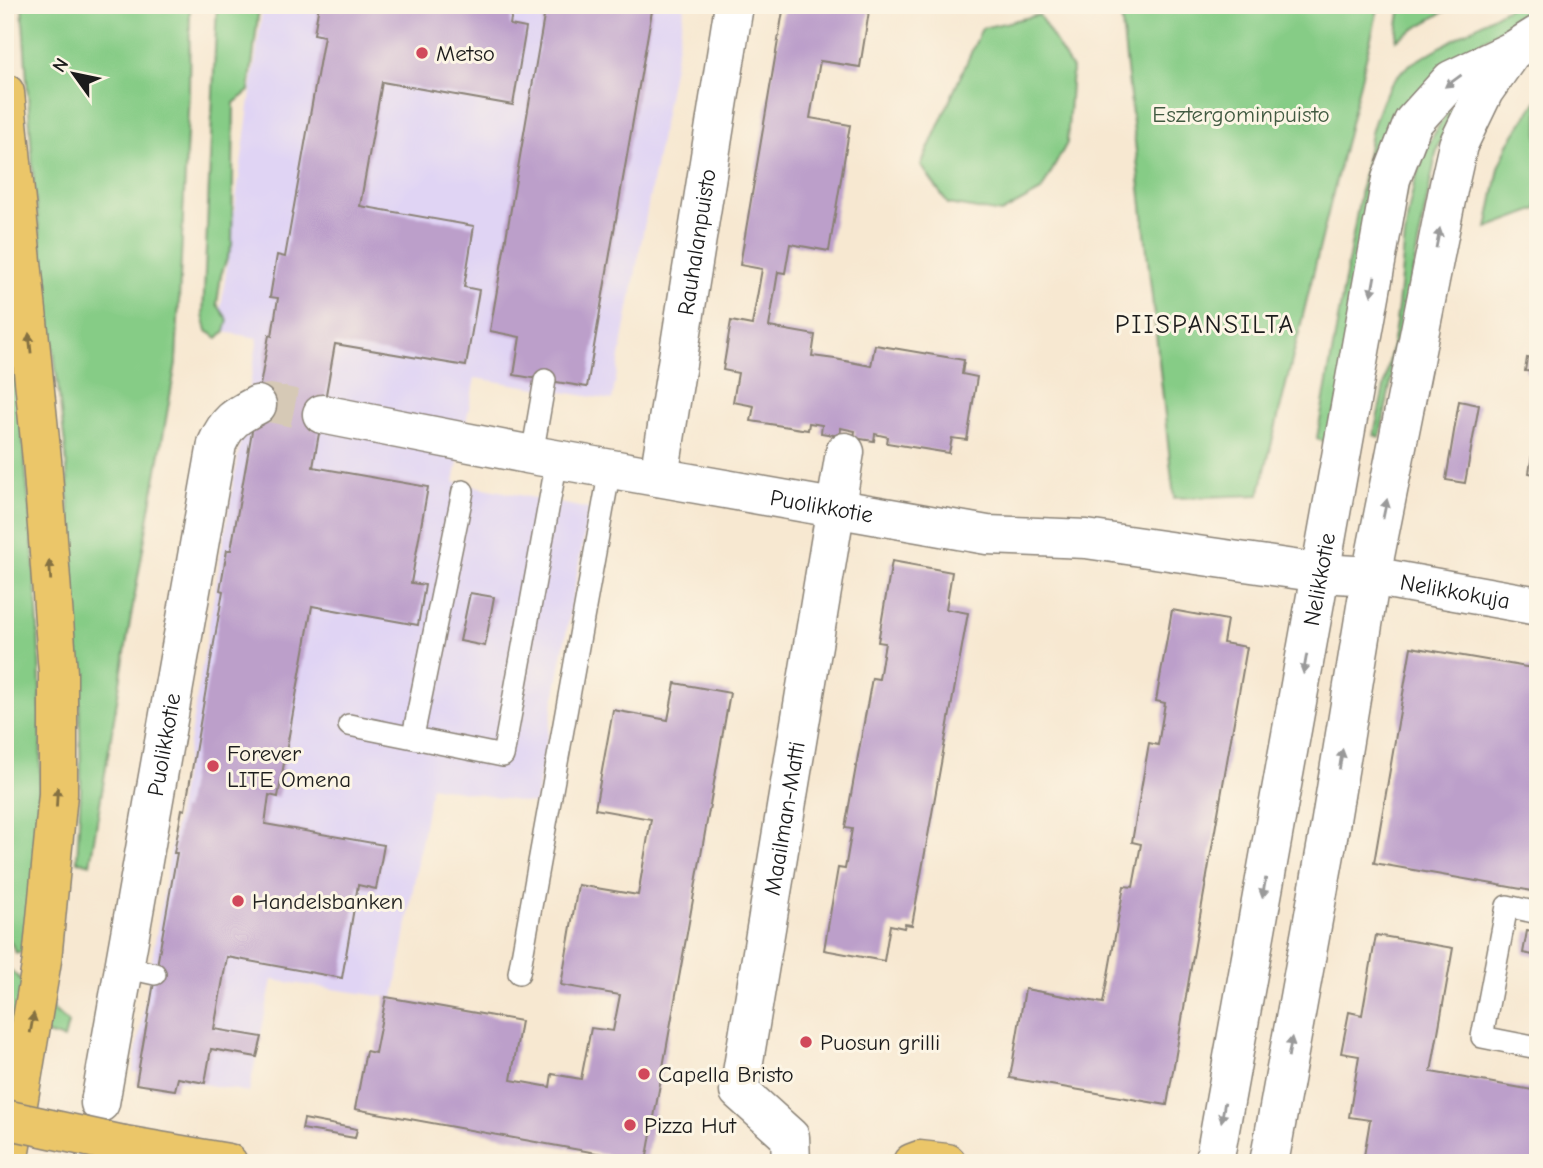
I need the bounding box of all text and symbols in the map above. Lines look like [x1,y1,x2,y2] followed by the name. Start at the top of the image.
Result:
[38,38,108,108] north arrow
[436,40,495,67] place label: Metso
[414,45,430,61] marker: Metso
[48,54,73,76] text: N
[1444,74,1463,88] one-way arrow
[1152,101,1330,128] park label: Esztergominpuisto
[672,167,722,317] street label: Rauhalanpuisto
[1433,227,1444,249] one-way arrow
[1367,275,1378,297] one-way arrow
[1115,310,1295,340] district label: PIISPANSILTA
[24,332,35,354] one-way arrow
[768,484,875,529] street label: Puolikkotie
[1380,498,1391,520] one-way arrow
[1298,531,1341,628] street label: Nelikkotie
[44,559,55,581] one-way arrow
[1398,568,1512,615] street label: Nelikkokuja
[1299,653,1310,675] one-way arrow
[142,691,187,798] street label: Puolikkotie
[759,739,811,898] street label: Maailman-Matti
[227,740,351,793] place label: Forever LITE Omena
[1336,748,1347,770] one-way arrow
[205,758,221,774] marker: Forever LITE Omena
[52,786,63,808] one-way arrow
[1258,877,1269,899] one-way arrow
[252,888,403,915] place label: Handelsbanken
[230,893,246,909] marker: Handelsbanken
[27,1012,38,1034] one-way arrow
[820,1029,940,1056] place label: Puosun grilli
[798,1034,814,1050] marker: Puosun grilli
[1284,1036,1295,1058] one-way arrow
[658,1061,794,1088] place label: Capella Bristo
[636,1066,652,1082] marker: Capella Bristo
[1217,1101,1228,1123] one-way arrow
[644,1112,737,1139] place label: Pizza Hut
[622,1117,638,1133] marker: Pizza Hut

